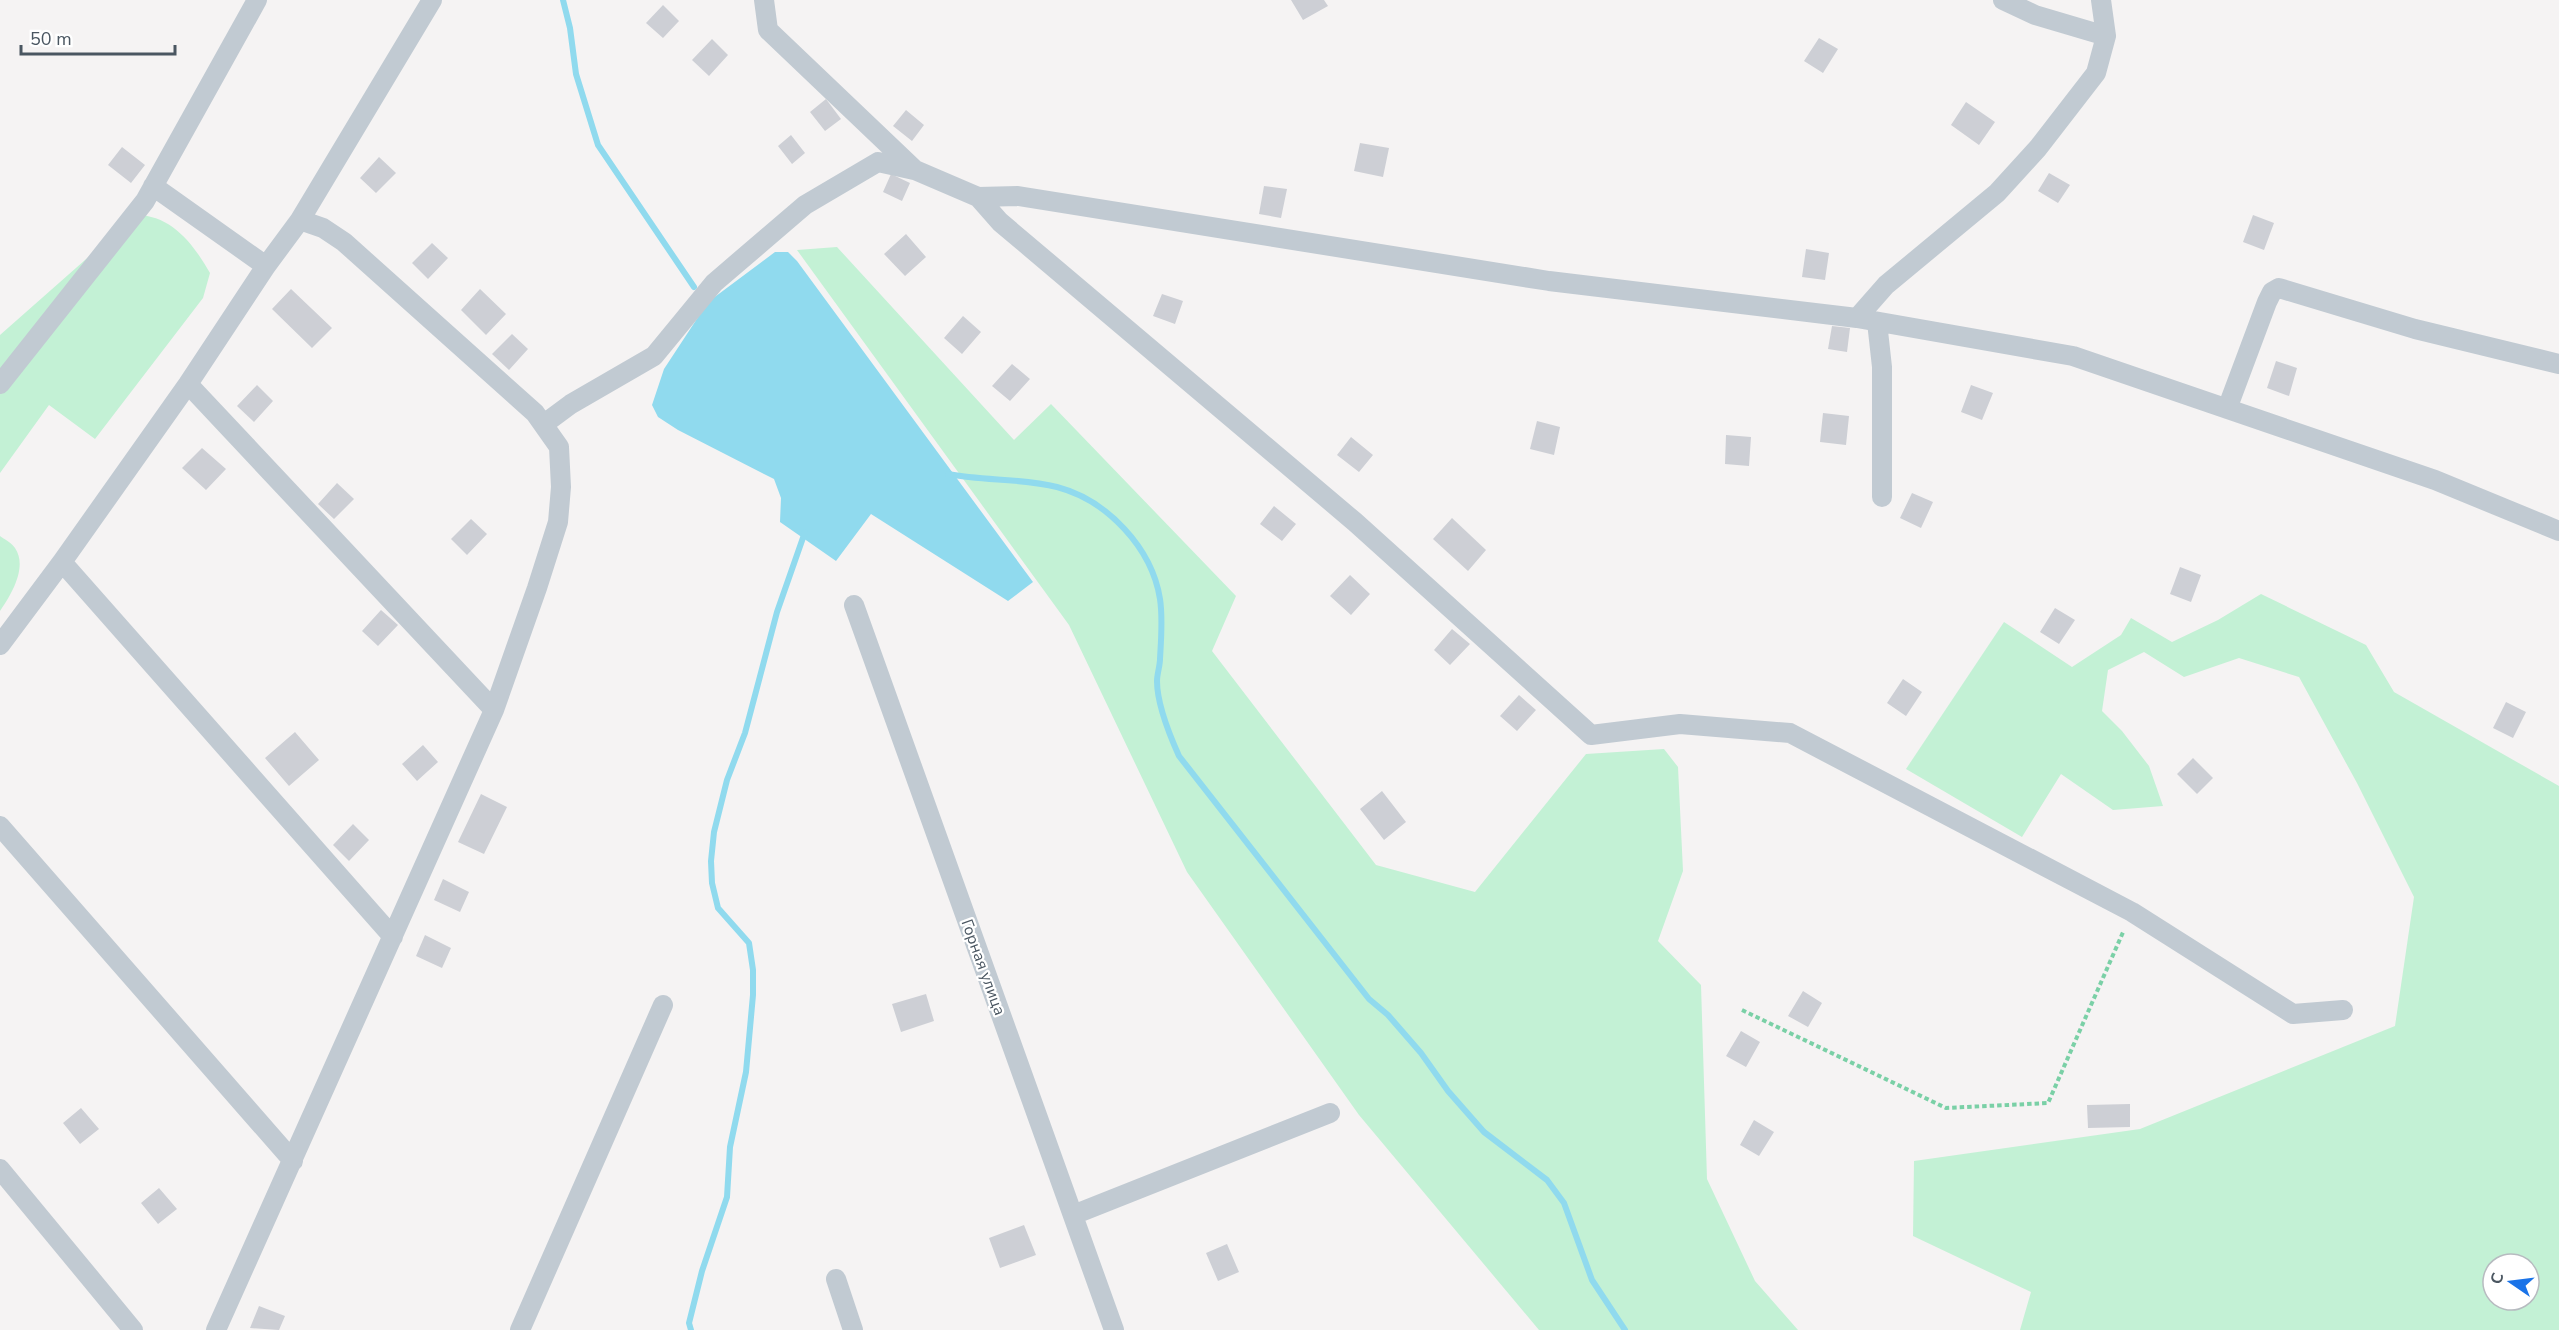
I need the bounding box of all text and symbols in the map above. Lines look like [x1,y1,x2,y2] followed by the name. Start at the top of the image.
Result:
[21,18,176,56] scale bar
[30,27,72,51] text: 50 m
[956,916,1011,1018] street label: Горная улица
[2481,1252,2541,1312] north arrow
[2485,1271,2509,1287] text: С

